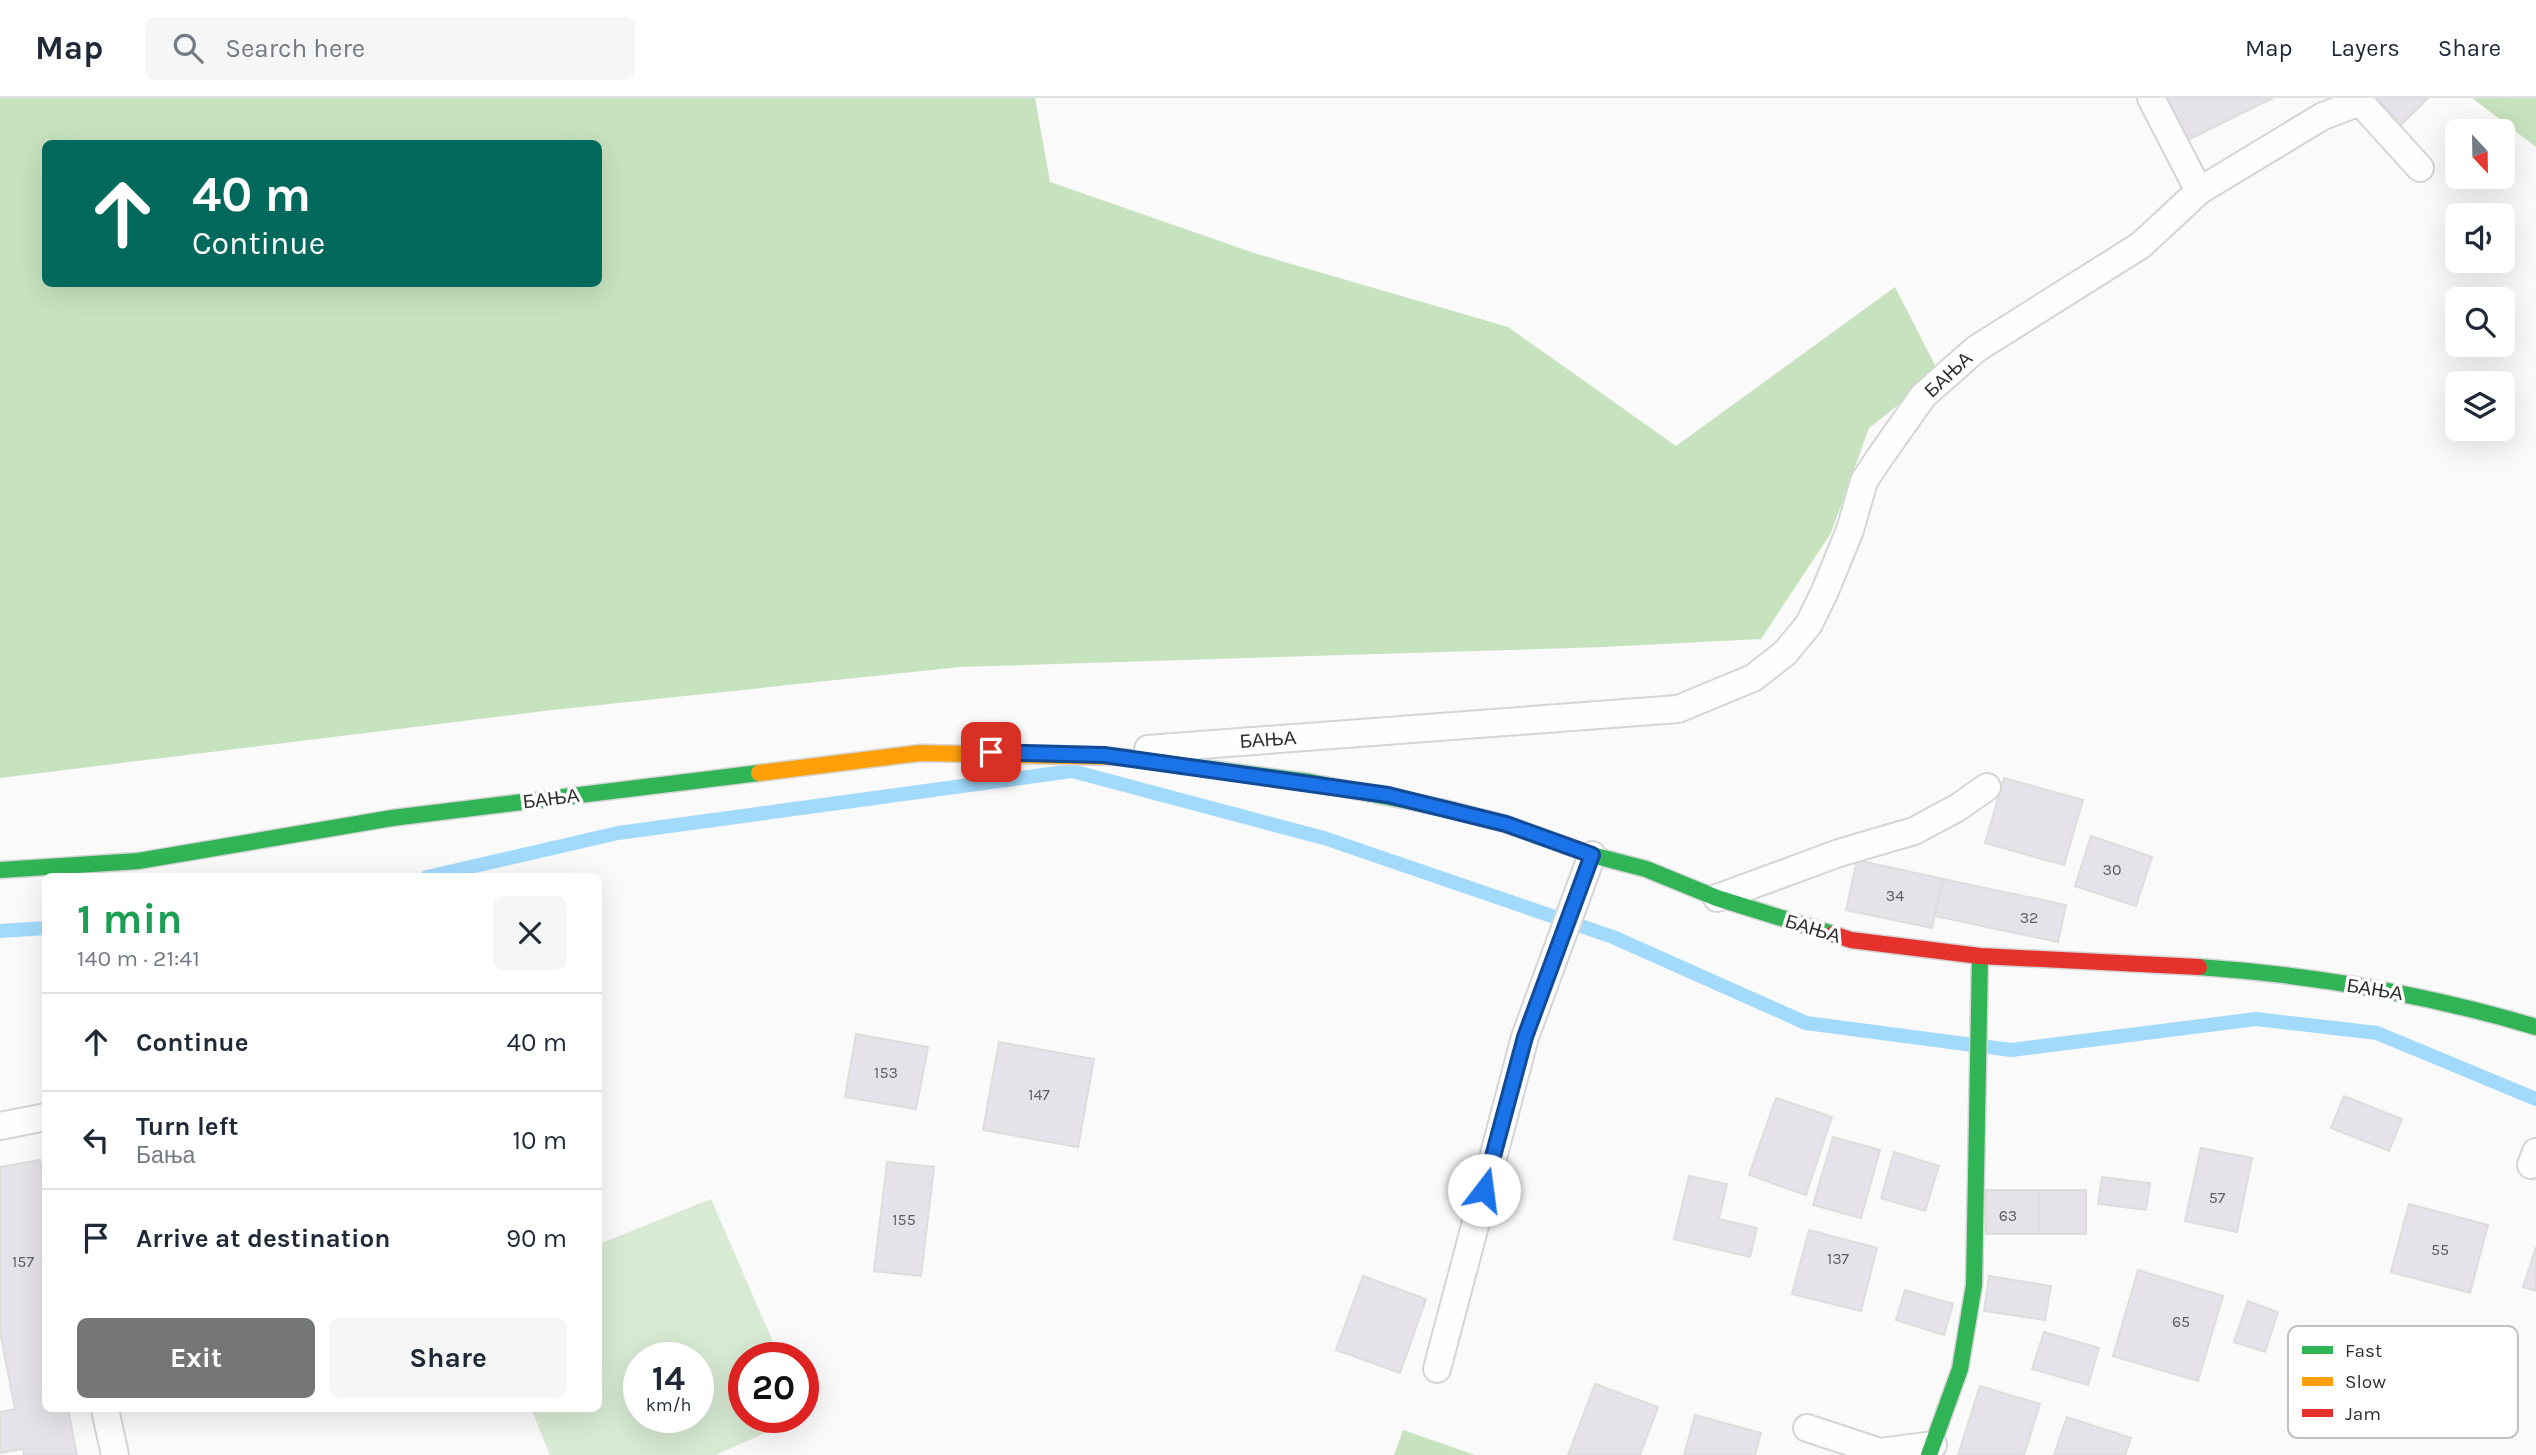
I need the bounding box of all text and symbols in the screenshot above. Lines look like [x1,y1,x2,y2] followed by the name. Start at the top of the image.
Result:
[145,17,635,80] search box
[35,29,103,67] text: Map
[169,29,207,67] icon: search
[225,33,365,64] text: Search here
[2245,34,2293,62] text: Map
[2331,34,2400,62] text: Layers
[2438,34,2501,62] text: Share
[2445,119,2515,189] north arrow
[2445,119,2515,441] map controls
[192,166,311,223] text: 40 m
[77,168,168,259] icon: ahead
[2445,203,2515,273] button: sound
[192,225,325,262] text: Continue
[2445,287,2515,357] button: search
[1920,347,1977,402] street label: БАЊА
[2445,371,2515,441] button: layers
[961,722,1021,782] pin
[1239,727,1297,753] street label: БАЊА
[972,733,1010,771] icon: arrive
[522,785,581,813] street label: БАЊА
[2103,860,2121,879] house number: 30
[1886,886,1904,905] house number: 34
[77,894,182,944] text: 1 min
[493,896,567,970] button: close
[2020,908,2038,927] house number: 32
[1782,910,1843,948] street label: БАЊА
[77,945,200,972] text: 140 m · 21:41
[2345,975,2405,1005] street label: БАЊА
[77,1023,115,1061] icon: ahead
[136,1027,248,1058] text: Continue
[507,1027,567,1058] text: 40 m
[874,1063,898,1082] house number: 153
[1028,1085,1050,1104] house number: 147
[136,1111,238,1142] text: Turn left
[77,1121,115,1159] icon: left
[512,1125,567,1156] text: 10 m
[136,1142,195,1169] text: Бања
[1447,1153,1521,1227] position arrow
[2209,1188,2226,1207] house number: 57
[1999,1206,2017,1225] house number: 63
[892,1210,916,1229] house number: 155
[77,1219,115,1257] icon: arrive
[136,1223,390,1254] text: Arrive at destination
[506,1223,567,1254] text: 90 m
[2431,1240,2449,1259] house number: 55
[1827,1249,1850,1268] house number: 137
[12,1252,34,1271] house number: 157
[2172,1312,2190,1331] house number: 65
[77,1318,315,1398] button: Exit
[329,1318,567,1398] button: Share
[2288,1326,2518,1438] legend
[2345,1340,2382,1362] text: Fast
[728,1342,819,1433] speed limit sign: 20
[652,1358,685,1399] text: 14
[2345,1371,2386,1393] text: Slow
[646,1394,691,1416] text: km/h
[2345,1403,2381,1425] text: Jam

